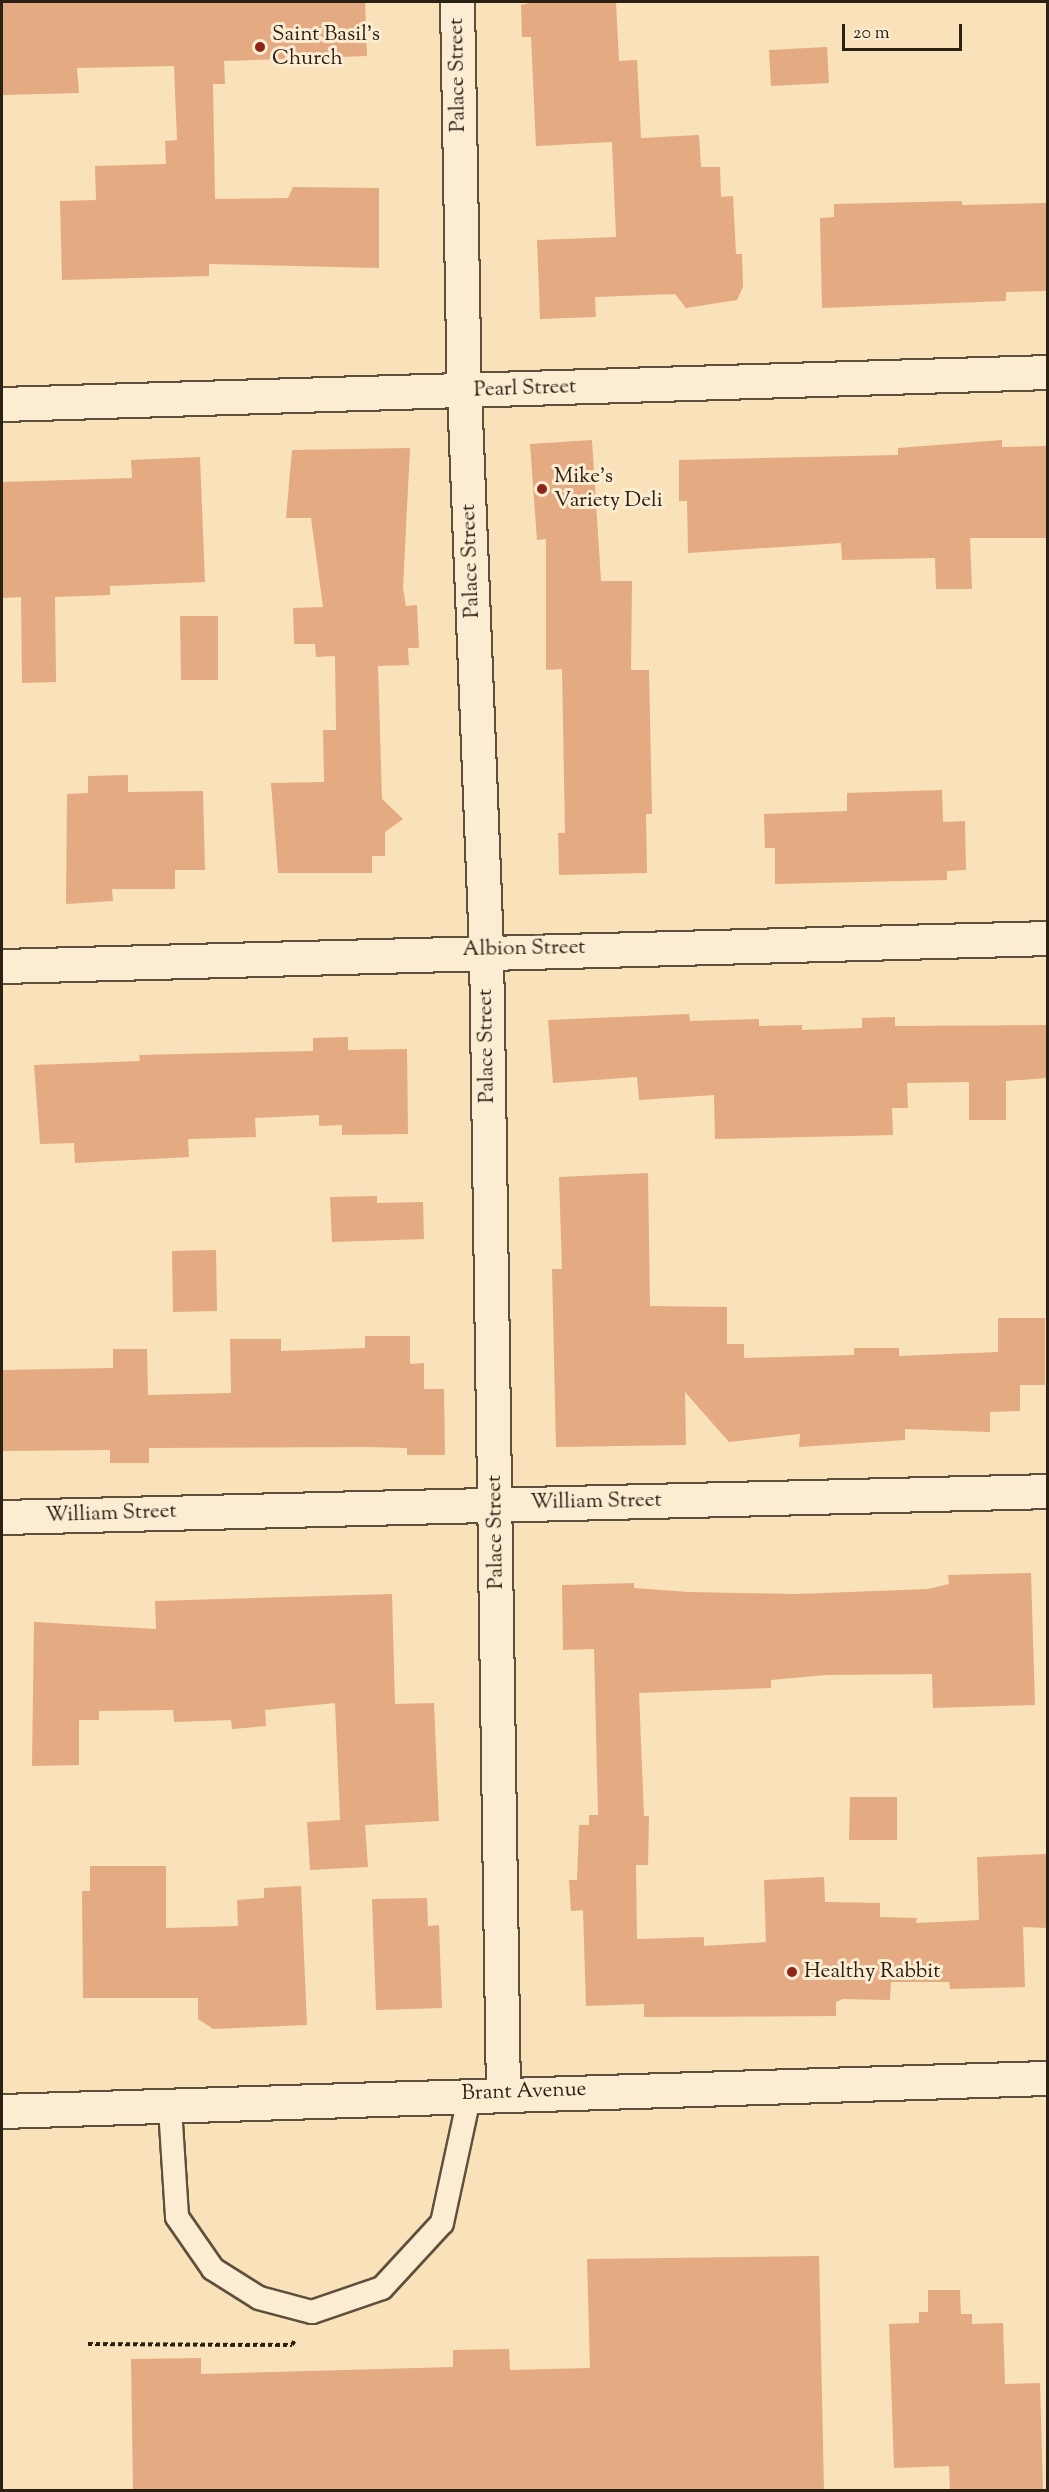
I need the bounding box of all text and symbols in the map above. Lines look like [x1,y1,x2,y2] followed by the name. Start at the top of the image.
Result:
[845,12,965,50] scale bar
[444,18,472,132] street label: Palace Street
[853,21,890,47] text: 20 m
[272,22,380,72] place label: Saint Basil's Church
[253,40,267,54] marker: Saint Basil's Church
[473,375,577,403] street label: Pearl Street
[554,464,663,514] place label: Mike's Variety Deli
[535,482,549,496] marker: Mike's Variety Deli
[456,503,486,619] street label: Palace Street
[462,935,586,963] street label: Albion Street
[473,989,501,1103] street label: Palace Street
[482,1475,510,1589] street label: Palace Street
[530,1488,662,1516] street label: William Street
[45,1499,177,1529] street label: William Street
[804,1959,940,1985] place label: Healthy Rabbit
[785,1965,799,1979] marker: Healthy Rabbit
[461,2077,587,2107] street label: Brant Avenue

